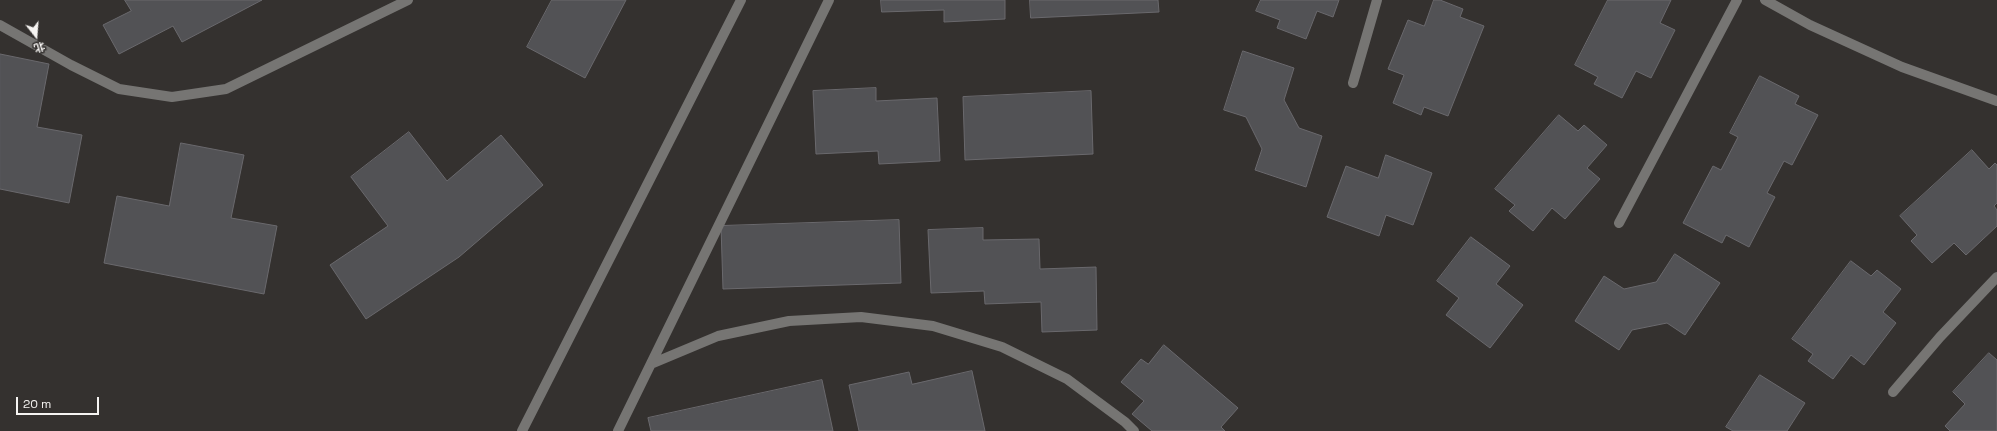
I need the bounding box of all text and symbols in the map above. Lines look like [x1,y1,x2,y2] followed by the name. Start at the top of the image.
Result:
[16,16,56,56] north arrow
[32,39,47,56] text: 北
[18,389,101,415] scale bar
[23,396,51,412] text: 20 m

